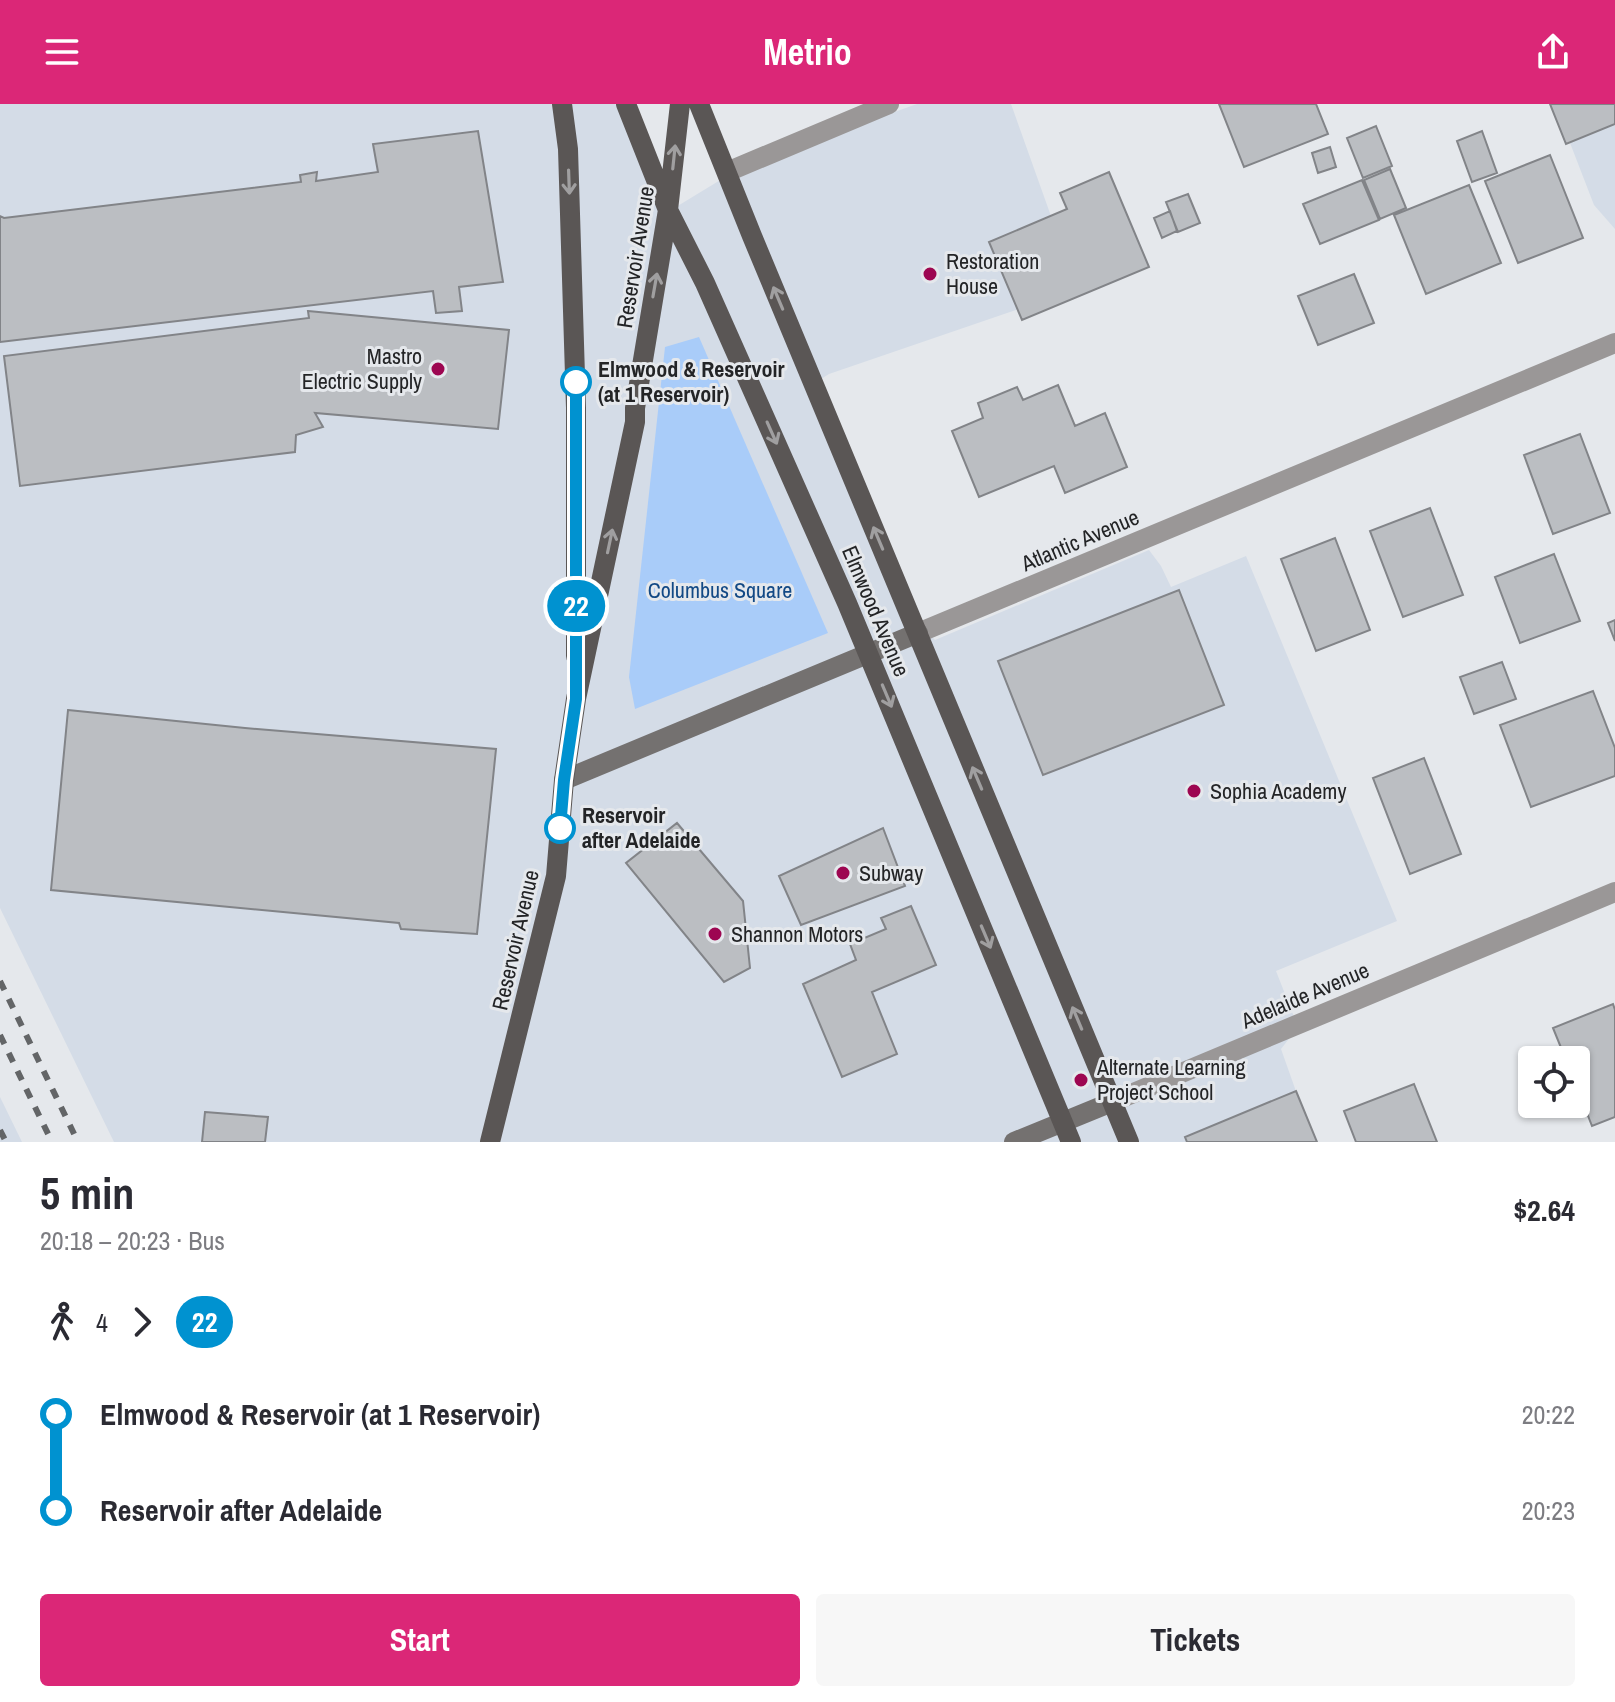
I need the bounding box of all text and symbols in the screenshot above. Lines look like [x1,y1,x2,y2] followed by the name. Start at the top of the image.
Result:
[763,28,852,76] text: Metrio
[40,30,84,74] icon: menu
[1531,30,1575,74] icon: share
[666,144,681,171] one-way arrow
[561,168,576,195] one-way arrow
[609,184,661,330] street label: Reservoir Avenue
[946,246,1039,301] place label: Restoration House
[921,265,939,283] marker: Restoration House
[648,273,663,298] one-way arrow
[770,286,785,311] one-way arrow
[302,341,422,396] place label: Mastro Electric Supply
[598,354,784,409] place label: Elmwood & Reservoir (at 1 Reservoir)
[429,360,447,378] marker: Mastro Electric Supply
[561,367,591,397] marker: Elmwood & Reservoir (at 1 Reservoir)
[765,420,780,444] one-way arrow
[1016,502,1143,579] street label: Atlantic Avenue
[870,526,884,551] one-way arrow
[603,528,618,554] one-way arrow
[835,541,917,681] street label: Elmwood Avenue
[648,575,792,605] park label: Columbus Square
[540,580,612,632] line badge: 22
[563,587,589,625] text: 22
[881,683,895,708] one-way arrow
[969,766,984,791] one-way arrow
[1210,776,1346,806] place label: Sophia Academy
[1185,782,1203,800] marker: Sophia Academy
[582,800,701,855] place label: Reservoir after Adelaide
[545,813,575,843] marker: Reservoir after Adelaide
[859,858,923,888] place label: Subway
[834,864,852,882] marker: Subway
[484,867,546,1013] street label: Reservoir Avenue
[731,919,863,949] place label: Shannon Motors
[980,924,995,949] one-way arrow
[706,925,724,943] marker: Shannon Motors
[1236,955,1374,1036] street label: Adelaide Avenue
[1069,1006,1084,1031] one-way arrow
[1518,1046,1590,1118] map controls
[1518,1046,1590,1118] button: locate
[1096,1052,1245,1107] place label: Alternate Learning Project School
[1072,1071,1090,1089] marker: Alternate Learning Project School
[40,1163,134,1223] text: 5 min
[1513,1190,1575,1230] text: $2.64
[40,1223,225,1258] text: 20:18 – 20:23 · Bus
[40,1300,84,1344] icon: walk
[120,1300,164,1344] icon: forward
[192,1303,217,1341] text: 22
[96,1305,108,1340] text: 4
[100,1394,540,1434] text: Elmwood & Reservoir (at 1 Reservoir)
[1522,1397,1575,1432] text: 20:22
[100,1490,382,1530] text: Reservoir after Adelaide
[1522,1493,1575,1528] text: 20:23
[40,1594,800,1686] button: Start
[816,1594,1575,1686] button: Tickets

